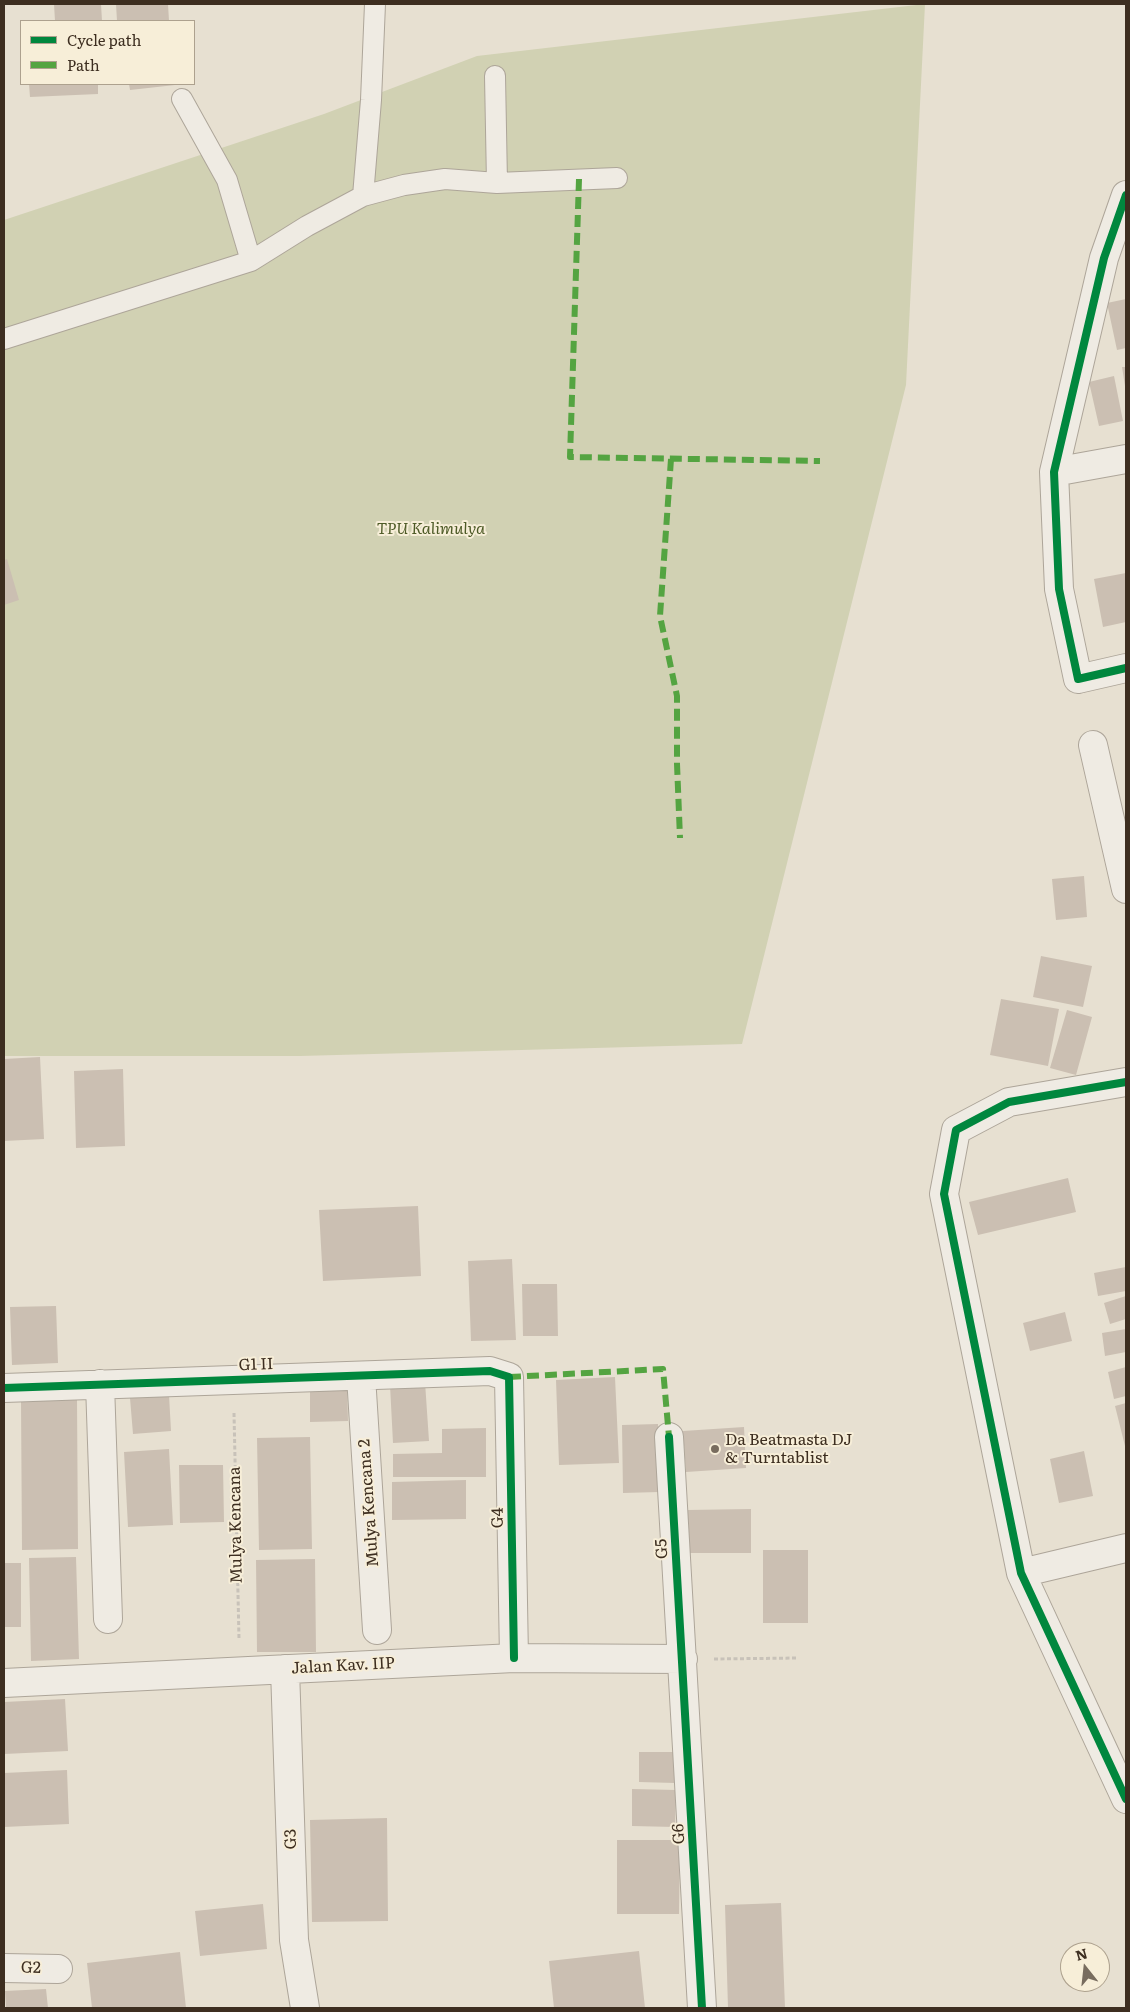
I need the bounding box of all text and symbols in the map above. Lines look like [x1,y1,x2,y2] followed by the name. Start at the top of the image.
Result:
[20,20,195,85] legend
[67,28,141,51] text: Cycle path
[67,53,100,76] text: Path
[377,519,485,539] park label: TPU Kalimulya
[238,1355,274,1375] street label: G1 II
[725,1430,852,1468] place label: Da Beatmasta DJ & Turntablist
[355,1438,383,1568] street label: Mulya Kencana 2
[709,1443,721,1455] marker: Da Beatmasta DJ & Turntablist
[225,1466,247,1584] street label: Mulya Kencana
[488,1507,508,1529] street label: G4
[652,1538,672,1560] street label: G5
[291,1654,395,1678] street label: Jalan Kav. IIP
[669,1823,689,1845] street label: G6
[281,1828,301,1850] street label: G3
[1060,1942,1110,1992] north arrow
[1073,1942,1090,1965] text: N
[21,1958,41,1978] street label: G2

